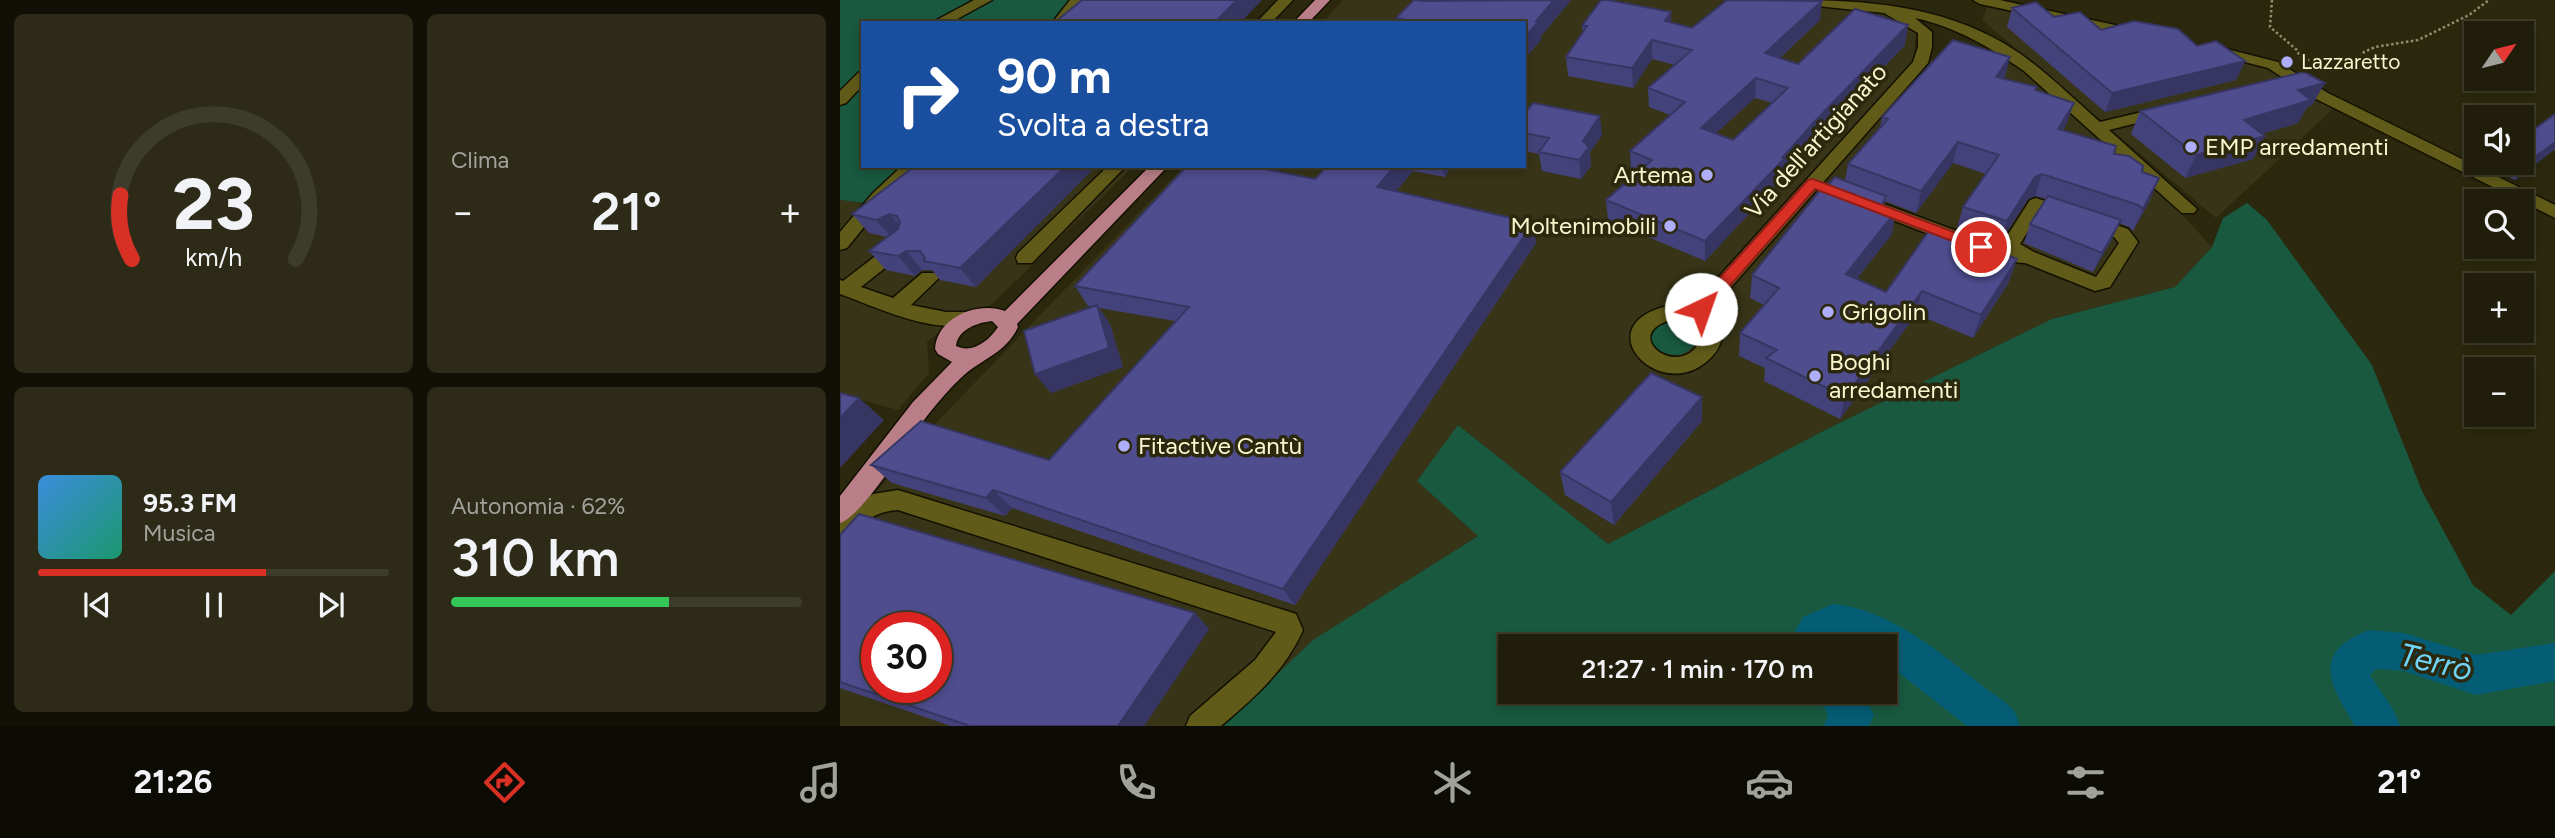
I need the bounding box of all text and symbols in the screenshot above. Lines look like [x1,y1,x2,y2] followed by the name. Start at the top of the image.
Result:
[2464,21,2534,91] north arrow
[2464,21,2534,427] map controls
[997,46,1112,105] text: 90 m
[882,49,973,140] icon: right
[2301,49,2401,74] place label: Lazzaretto
[2279,54,2295,70] marker: Lazzaretto
[1738,57,1893,224] street label: Via dell'artigianato
[2464,105,2534,175] button: sound
[997,106,1209,144] text: Svolta a destra
[2205,132,2389,161] place label: EMP arredamenti
[2183,139,2199,155] marker: EMP arredamenti
[451,146,509,174] text: Clima
[1614,160,1693,189] place label: Artema
[172,161,255,248] text: 23
[1699,167,1715,183] marker: Artema
[591,181,662,243] text: 21°
[451,189,475,235] text: −
[778,189,802,235] text: +
[2464,189,2534,259] button: search
[1511,211,1656,240] place label: Moltenimobili
[1951,217,2011,277] pin
[1662,218,1678,234] marker: Moltenimobili
[1962,228,2000,266] icon: arrive
[185,242,242,272] text: km/h
[1664,272,1738,346] position arrow
[2464,273,2534,343] button: +
[1842,297,1926,326] place label: Grigolin
[1820,304,1836,320] marker: Grigolin
[1829,347,1958,404] place label: Boghi arredamenti
[2464,357,2534,427] button: −
[1807,368,1823,384] marker: Boghi arredamenti
[1138,431,1302,460] place label: Fitactive Cantù
[1116,438,1132,454] marker: Fitactive Cantù
[143,487,237,519] text: 95.3 FM
[451,492,625,520] text: Autonomia · 62%
[143,519,216,547] text: Musica
[451,527,619,589] text: 310 km
[78,586,116,624] icon: previous
[195,586,233,624] icon: pause
[312,586,350,624] icon: next
[861,612,952,703] speed limit sign: 30
[2396,635,2476,689] water label: Terrò
[1581,653,1814,685] text: 21:27 · 1 min · 170 m
[480,758,529,807] icon: directions
[796,758,845,807] icon: music
[1112,758,1161,807] icon: phone
[1428,758,1477,807] icon: climate
[1745,758,1794,807] icon: car
[2061,758,2110,807] icon: filters
[134,763,212,801] text: 21:26
[2377,763,2421,801] text: 21°

